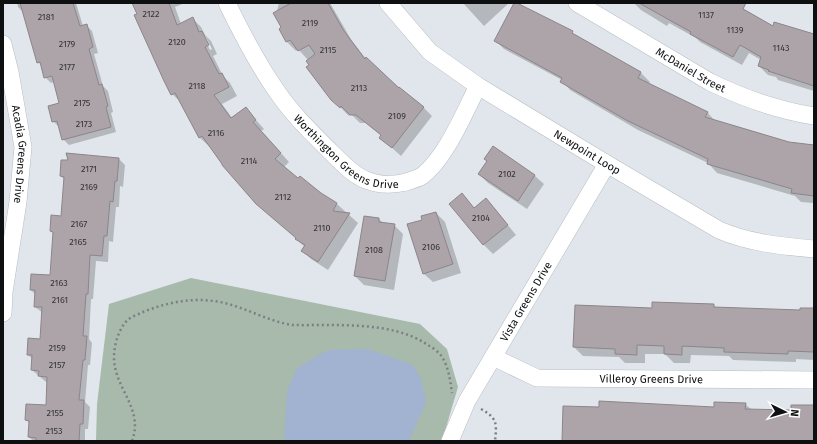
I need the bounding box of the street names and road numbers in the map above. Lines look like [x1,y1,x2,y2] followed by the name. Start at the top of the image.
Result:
[653,45,727,95] street label: McDaniel Street
[9,104,29,204] street label: Acadia Greens Drive
[291,112,399,191] street label: Worthington Greens Drive
[551,127,623,177] street label: Newpoint Loop
[498,260,555,344] street label: Vista Greens Drive
[599,372,703,386] street label: Villeroy Greens Drive

